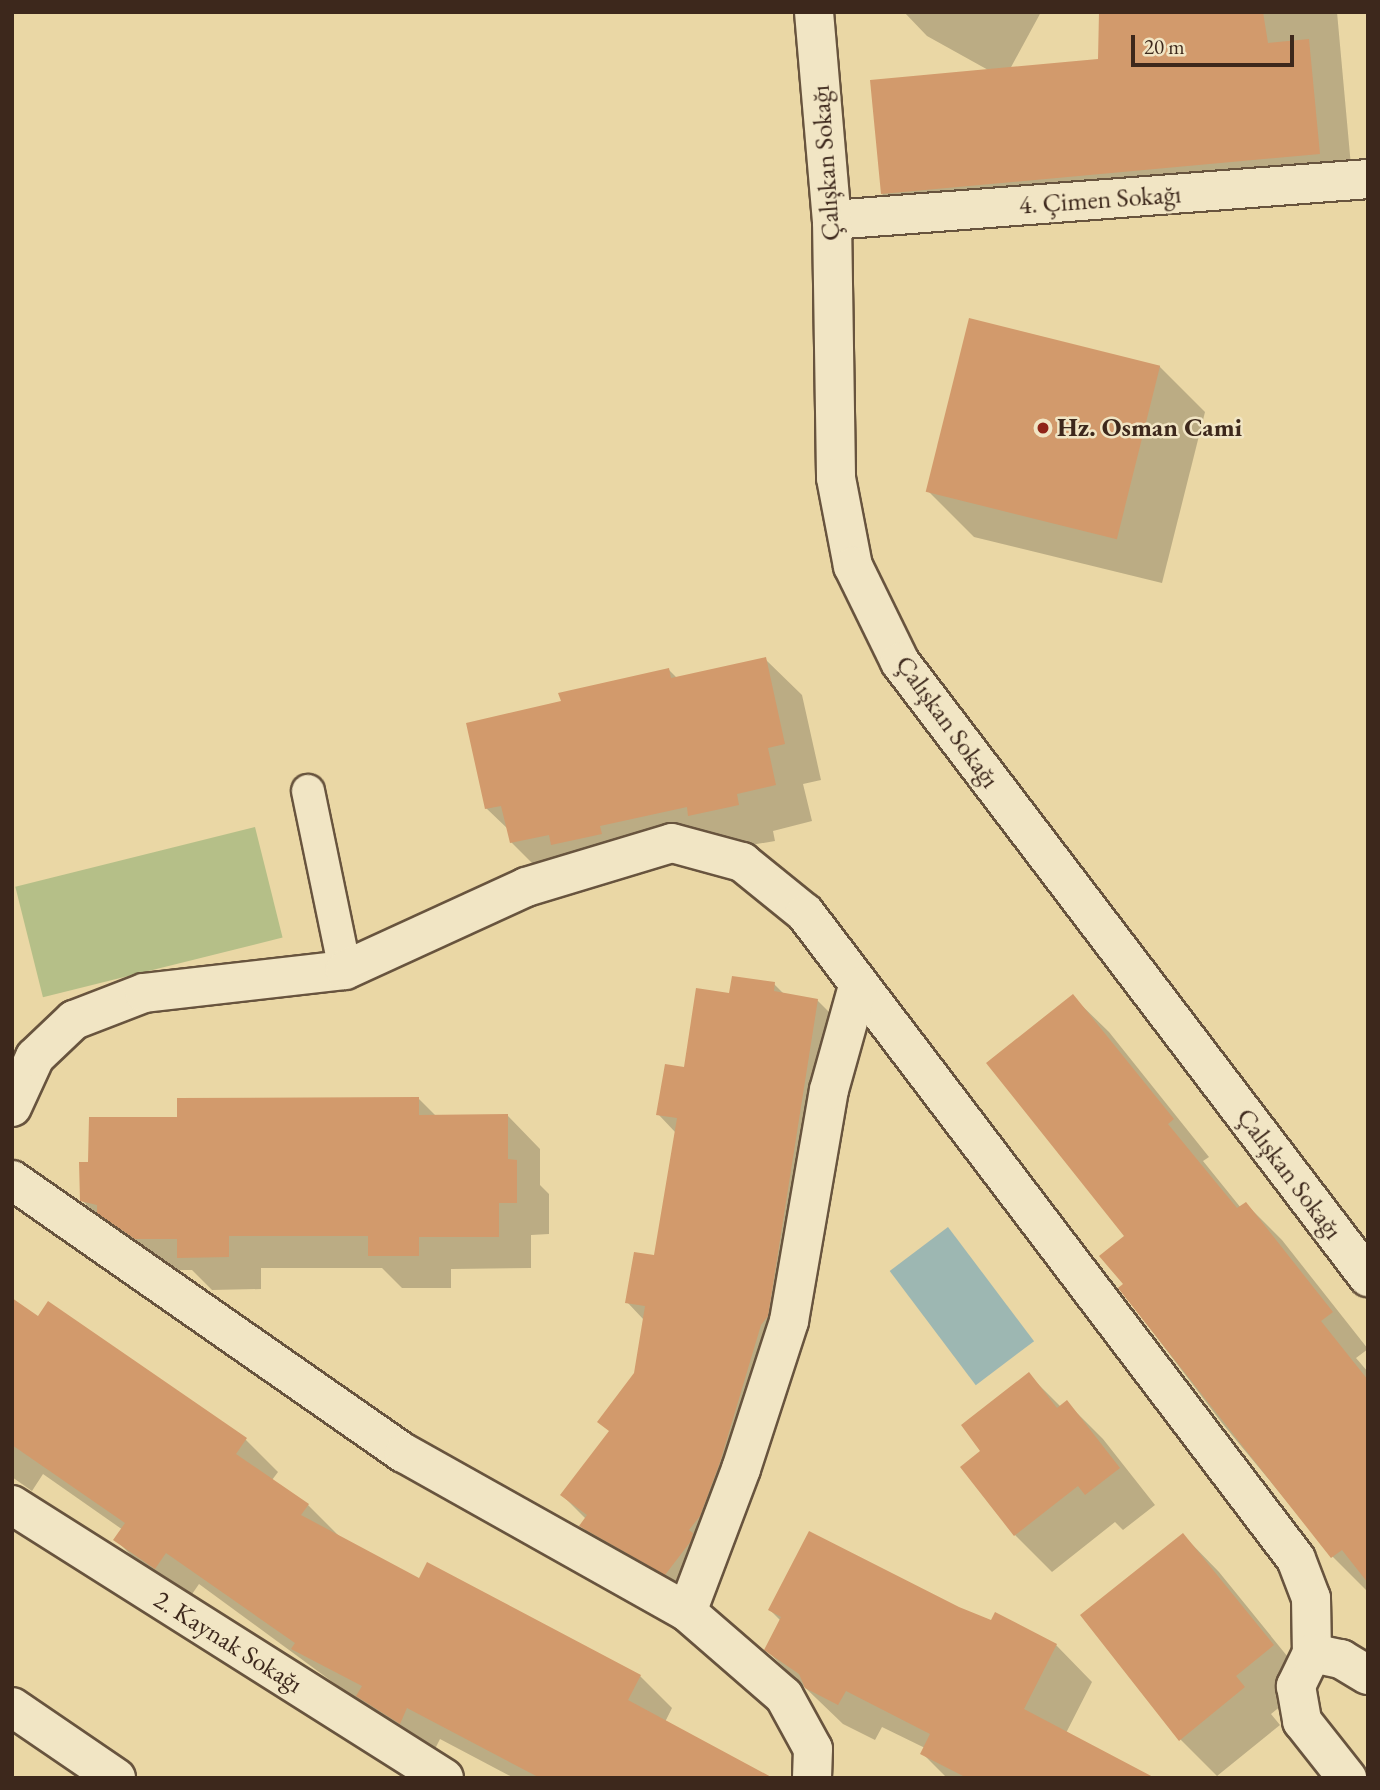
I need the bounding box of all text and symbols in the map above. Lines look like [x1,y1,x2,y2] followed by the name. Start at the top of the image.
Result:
[1135,21,1298,65] scale bar
[1144,33,1185,60] text: 20 m
[805,84,847,242] street label: Çalışkan Sokağı
[1018,179,1182,221] street label: 4. Çimen Sokağı
[1057,412,1242,444] place label: Hz. Osman Cami
[1035,420,1051,436] marker: Hz. Osman Cami
[888,650,1006,794] street label: Çalışkan Sokağı
[1230,1102,1348,1246] street label: Çalışkan Sokağı
[148,1584,308,1700] street label: 2. Kaynak Sokağı

